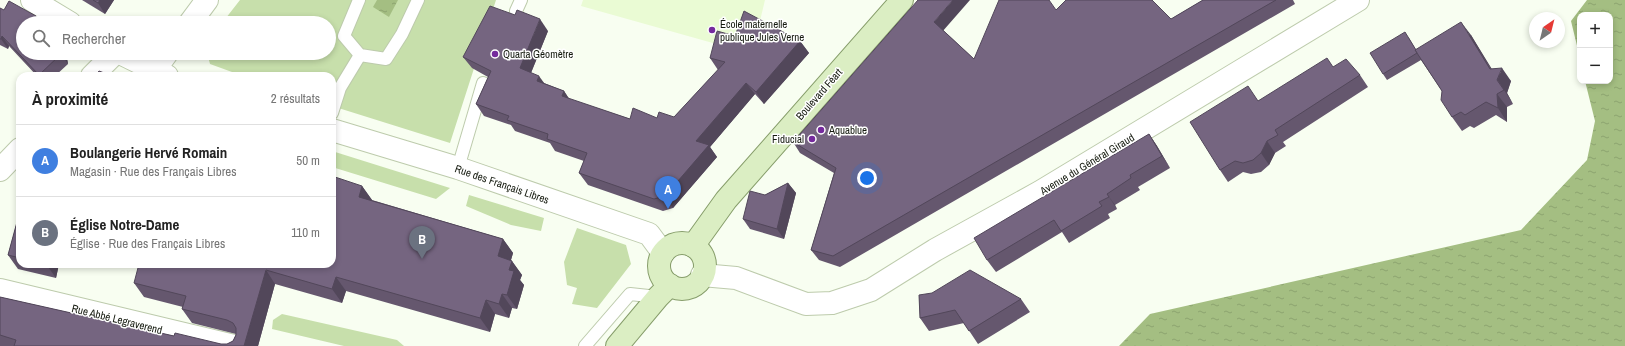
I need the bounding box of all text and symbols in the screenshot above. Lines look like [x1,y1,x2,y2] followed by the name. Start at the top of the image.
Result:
[1529,12,1565,48] north arrow
[1577,12,1613,84] map controls
[1577,12,1613,48] button: +
[16,16,336,60] search box
[720,17,804,44] place label: École maternelle publique Jules Verne
[707,25,717,35] marker: École maternelle publique Jules Verne
[30,27,52,49] icon: search
[62,28,126,49] text: Rechercher
[503,47,573,61] place label: Quarta Géomètre
[1577,48,1613,84] button: −
[490,49,500,59] marker: Quarta Géomètre
[793,65,846,123] street label: Boulevard Féart
[32,87,108,110] text: À proximité
[271,90,320,107] text: 2 résultats
[828,123,867,137] place label: Aquablue
[816,125,826,135] marker: Aquablue
[1036,130,1137,198] street label: Avenue du Général Giraud
[772,132,804,146] place label: Fiducial
[807,134,817,144] marker: Fiducial
[70,142,227,163] text: Boulangerie Hervé Romain
[41,152,49,169] text: A
[296,152,320,169] text: 50 m
[453,161,551,207] street label: Rue des Français Libres
[70,163,237,180] text: Magasin · Rue des Français Libres
[857,168,877,188] your location
[655,176,681,209] pin: A
[70,214,179,235] text: Église Notre-Dame
[41,224,49,241] text: B
[291,224,320,241] text: 110 m
[409,226,435,259] pin: B
[70,235,225,252] text: Église · Rue des Français Libres
[70,301,164,337] street label: Rue Abbé Legraverend

